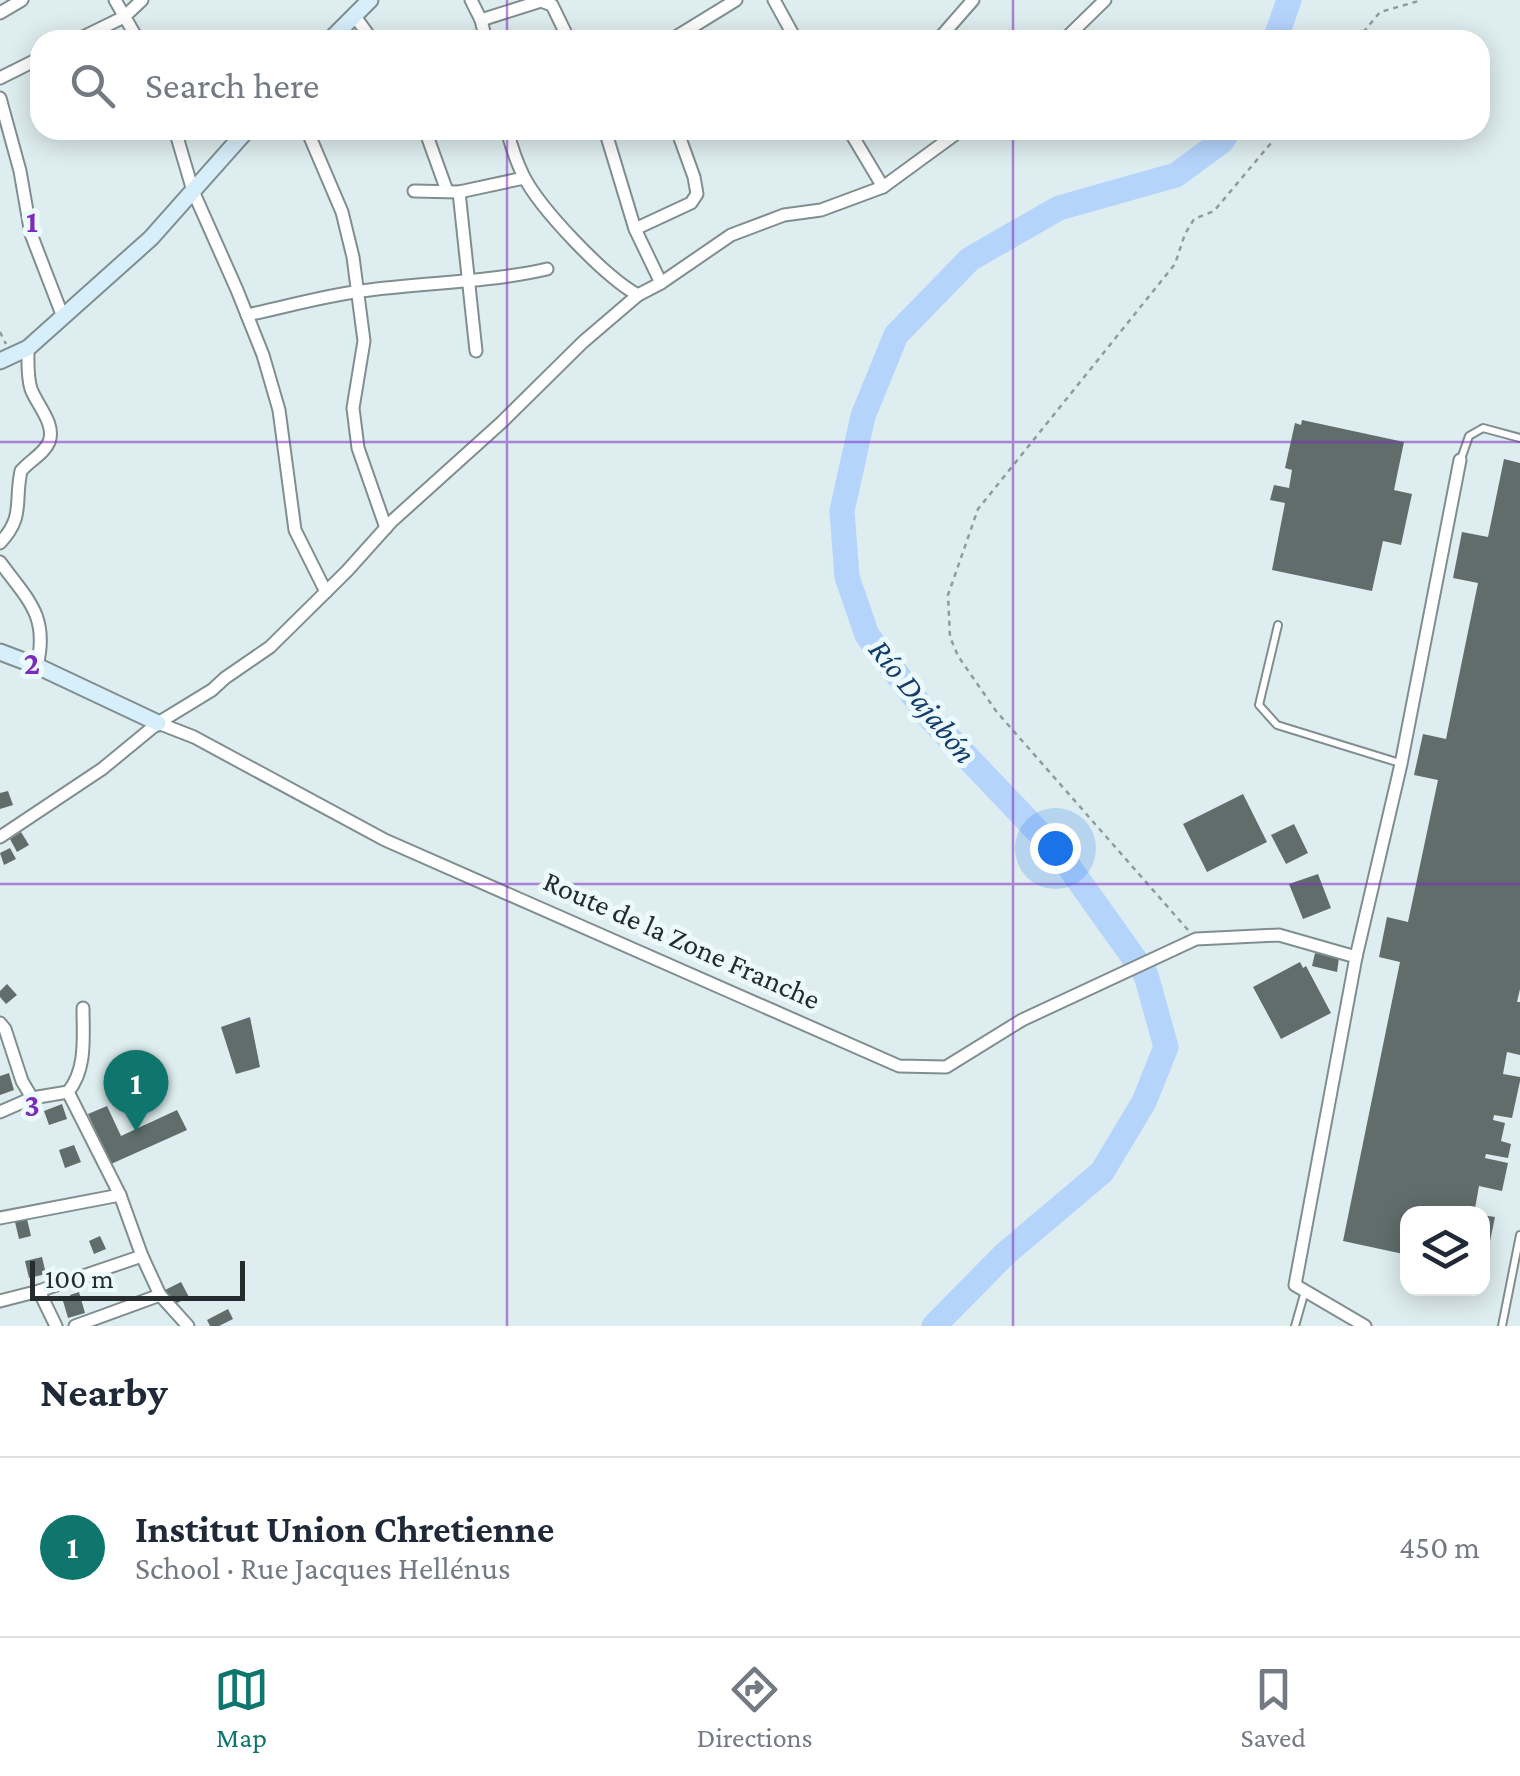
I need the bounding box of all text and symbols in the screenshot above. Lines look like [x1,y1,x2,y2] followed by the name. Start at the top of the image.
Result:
[30,30,1490,140] search box
[65,58,120,113] icon: search
[145,64,319,106] text: Search here
[26,203,38,239] text: 1
[861,632,984,771] water label: Río Dajabón
[24,645,40,681] text: 2
[1030,823,1081,874] your location
[539,864,826,1015] street label: Route de la Zone Franche
[104,1050,168,1132] pin: 1
[24,1087,40,1123] text: 3
[1400,1206,1490,1296] map controls
[1400,1206,1490,1296] button: layers
[30,1256,245,1300] scale bar
[45,1263,114,1294] text: 100 m
[40,1368,168,1415] text: Nearby
[135,1508,554,1550] text: Institut Union Chretienne
[67,1529,78,1565] text: 1
[1399,1529,1480,1565] text: 450 m
[135,1550,511,1586] text: School · Rue Jacques Hellénus
[214,1662,269,1753] tab: Map
[697,1662,813,1753] tab: Directions
[1240,1662,1306,1753] tab: Saved

